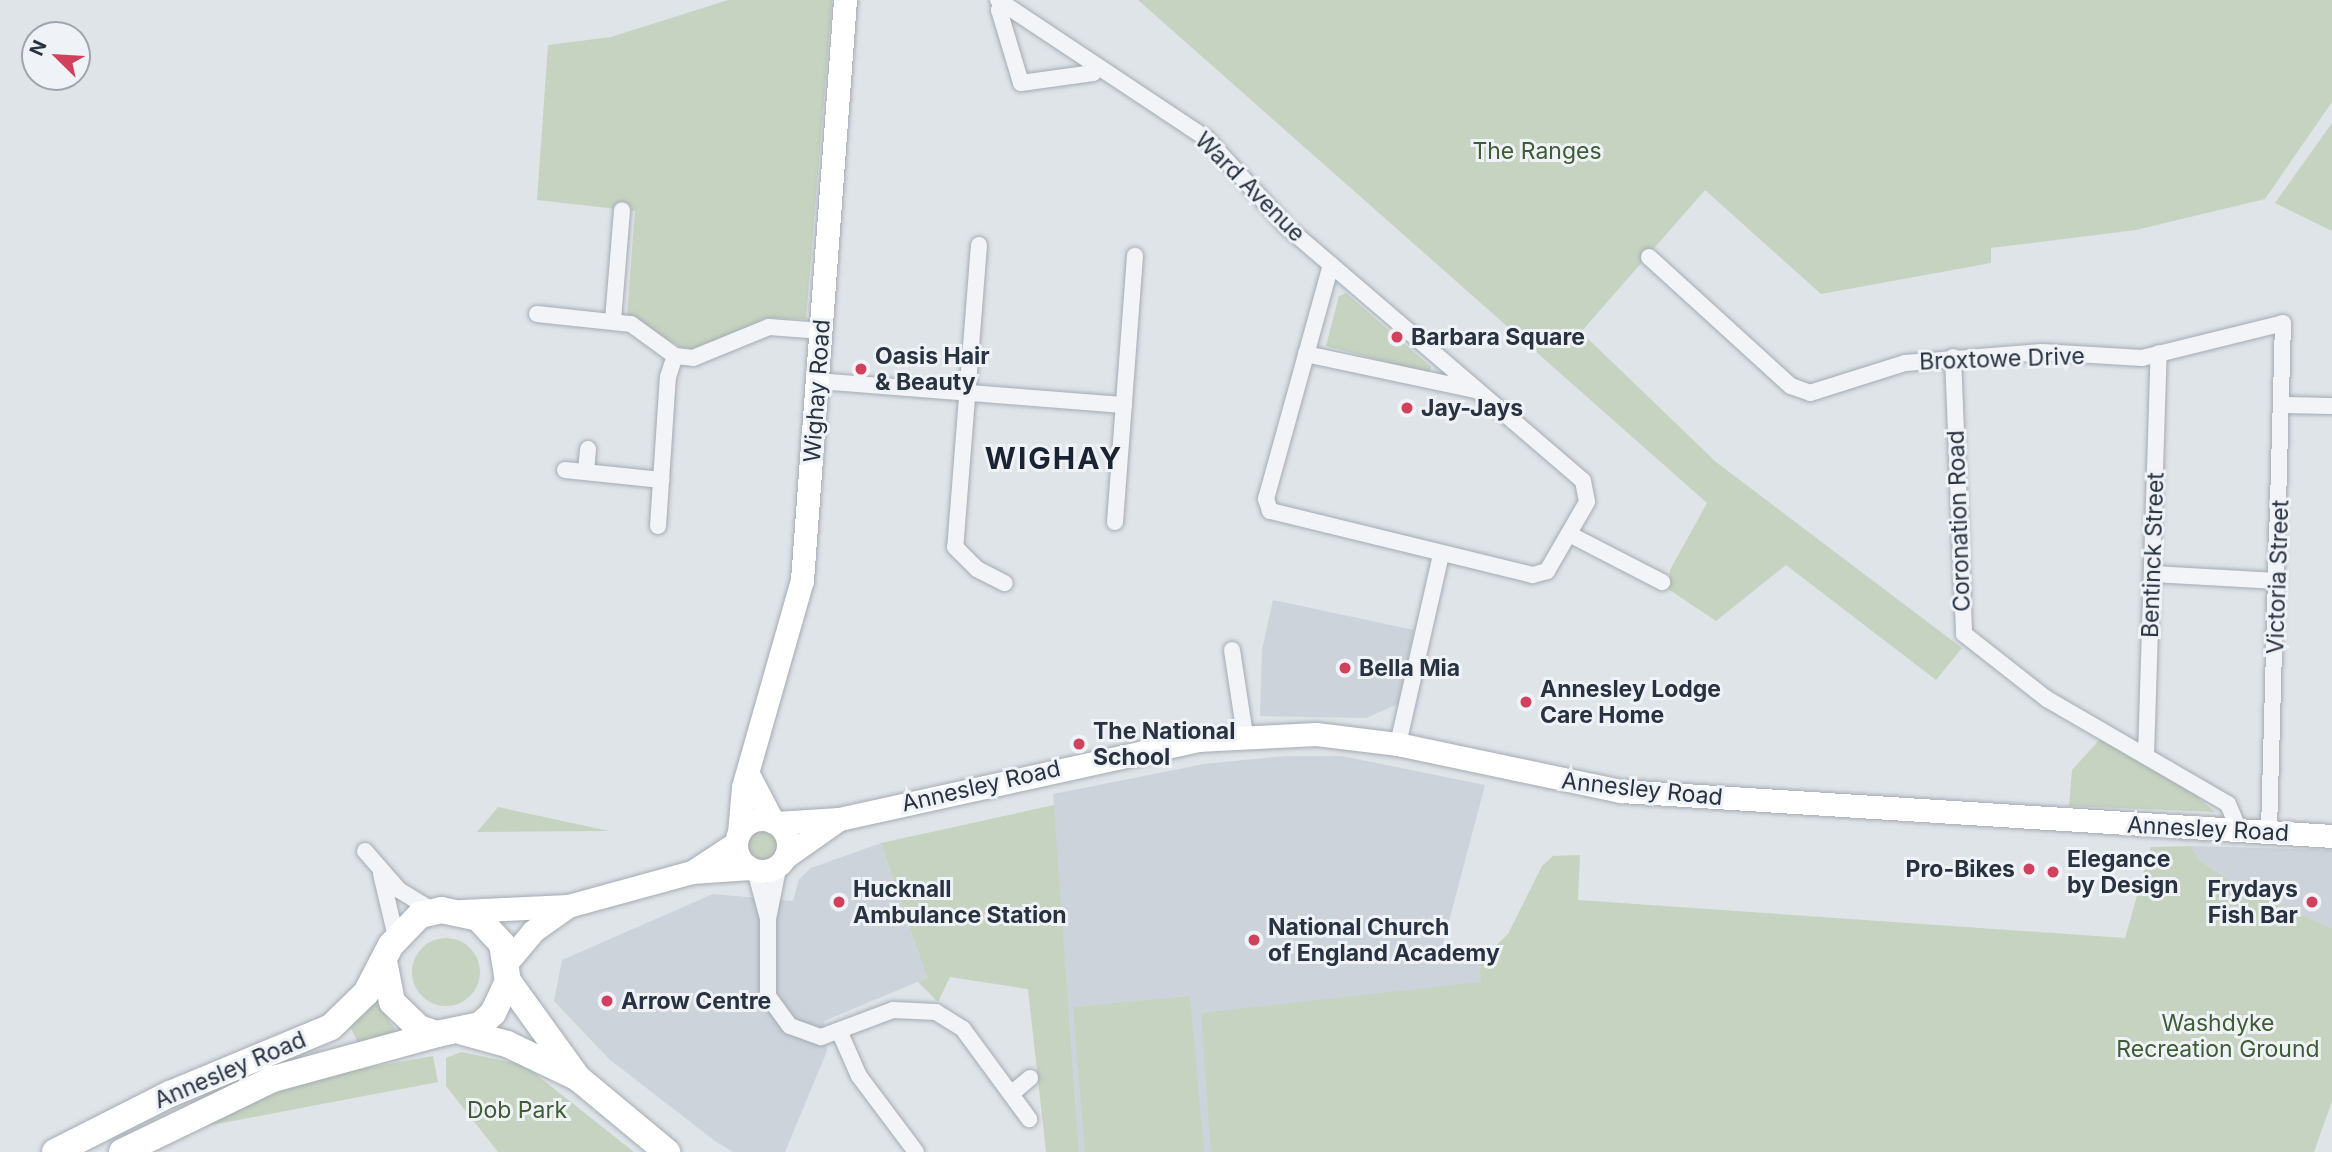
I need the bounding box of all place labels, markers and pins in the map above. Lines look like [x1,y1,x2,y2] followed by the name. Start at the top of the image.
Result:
[1411,323,1585,351] place label: Barbara Square
[1389,329,1405,345] marker: Barbara Square
[875,342,990,396] place label: Oasis Hair & Beauty
[853,361,869,377] marker: Oasis Hair & Beauty
[1421,394,1523,422] place label: Jay-Jays
[1399,400,1415,416] marker: Jay-Jays
[1359,654,1460,682] place label: Bella Mia
[1337,660,1353,676] marker: Bella Mia
[1540,675,1721,729] place label: Annesley Lodge Care Home
[1518,694,1534,710] marker: Annesley Lodge Care Home
[1093,717,1235,771] place label: The National School
[1071,736,1087,752] marker: The National School
[2067,845,2179,899] place label: Elegance by Design
[1906,855,2015,883] place label: Pro-Bikes
[2021,861,2037,877] marker: Pro-Bikes
[2045,864,2061,880] marker: Elegance by Design
[853,875,1067,929] place label: Hucknall Ambulance Station
[2208,875,2298,929] place label: Frydays Fish Bar
[831,894,847,910] marker: Hucknall Ambulance Station
[2304,894,2320,910] marker: Frydays Fish Bar
[1268,913,1500,967] place label: National Church of England Academy
[1246,932,1262,948] marker: National Church of England Academy
[621,987,771,1015] place label: Arrow Centre
[599,993,615,1009] marker: Arrow Centre

